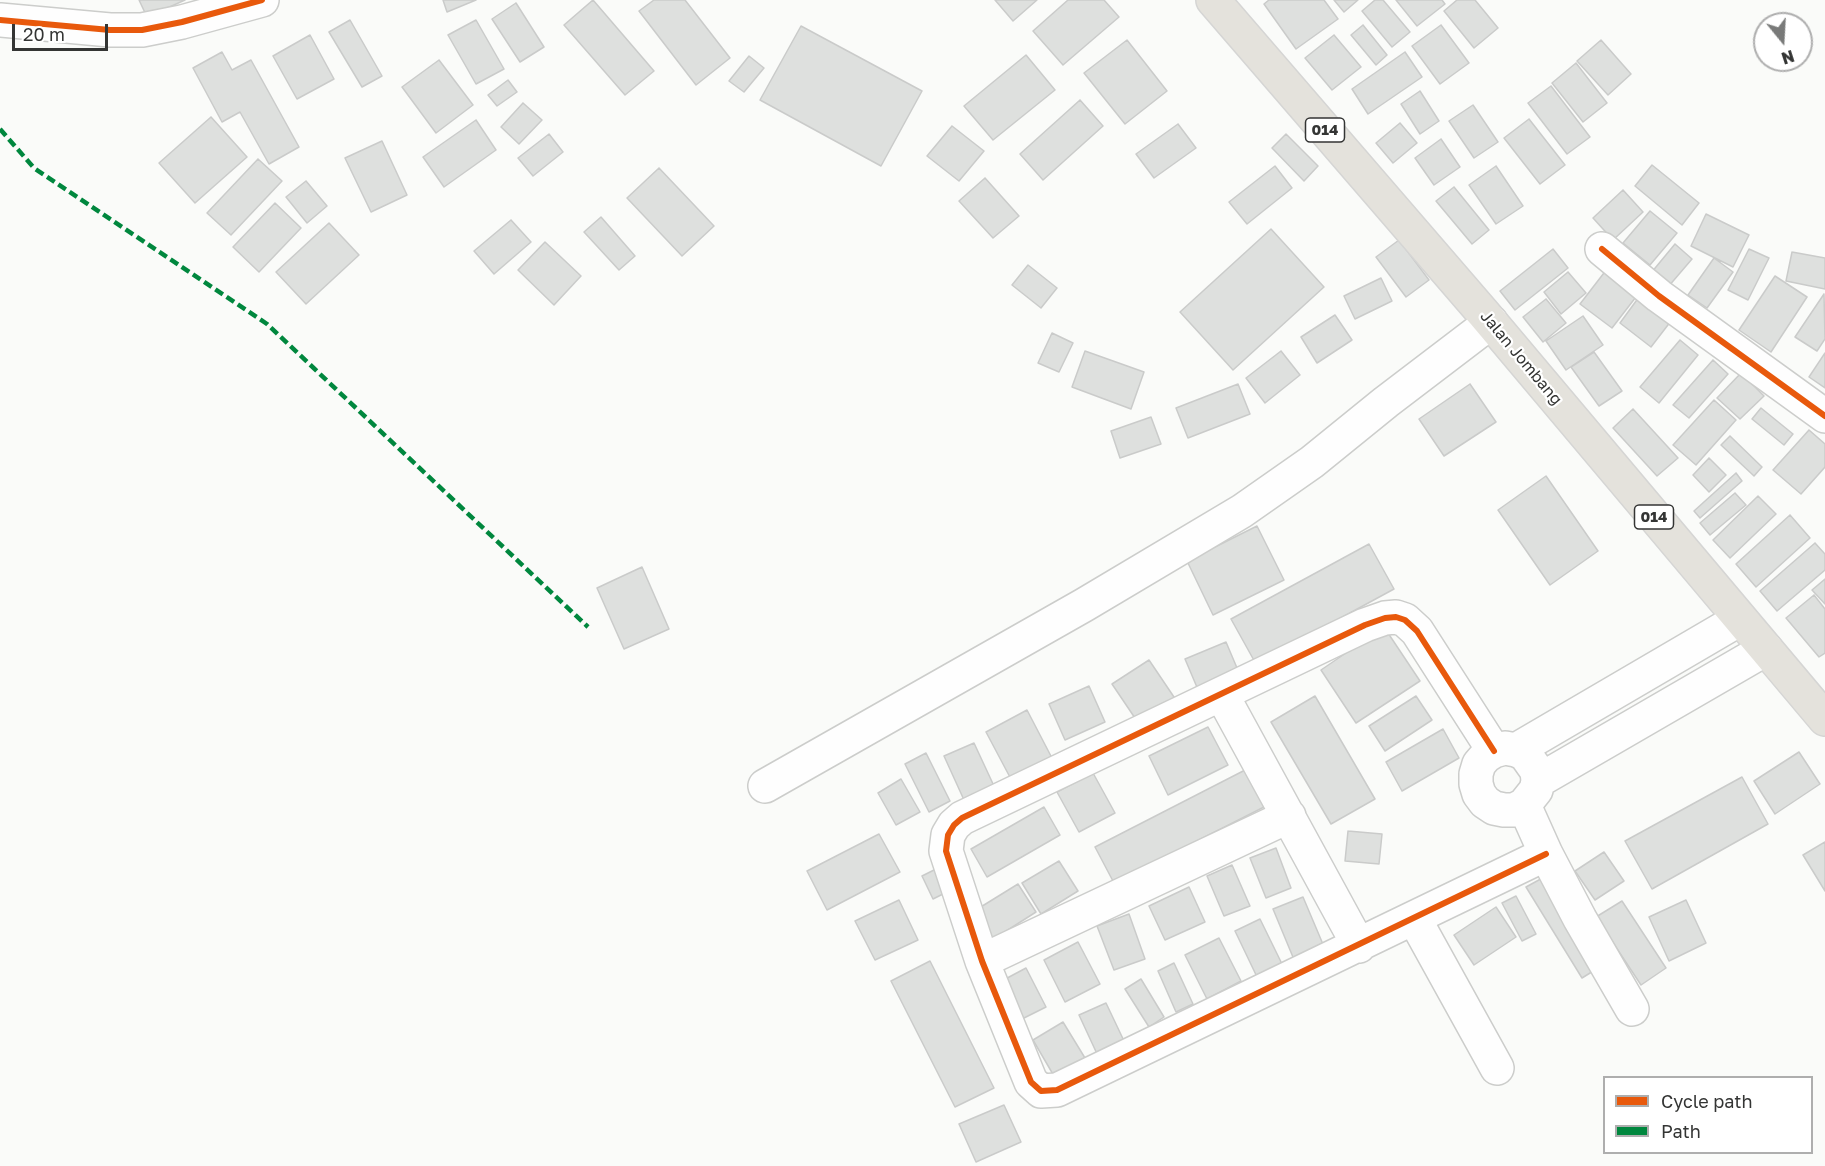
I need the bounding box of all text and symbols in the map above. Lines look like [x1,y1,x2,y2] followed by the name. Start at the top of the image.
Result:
[15,12,111,50] scale bar
[1753,12,1813,72] north arrow
[23,23,65,45] text: 20 m
[1779,46,1797,69] text: N
[1306,118,1344,142] road number: 014
[1476,307,1566,409] street label: Jalan Jombang
[1634,505,1674,529] road number: 014
[1603,1076,1813,1154] legend
[1661,1090,1753,1112] text: Cycle path
[1661,1120,1701,1142] text: Path

